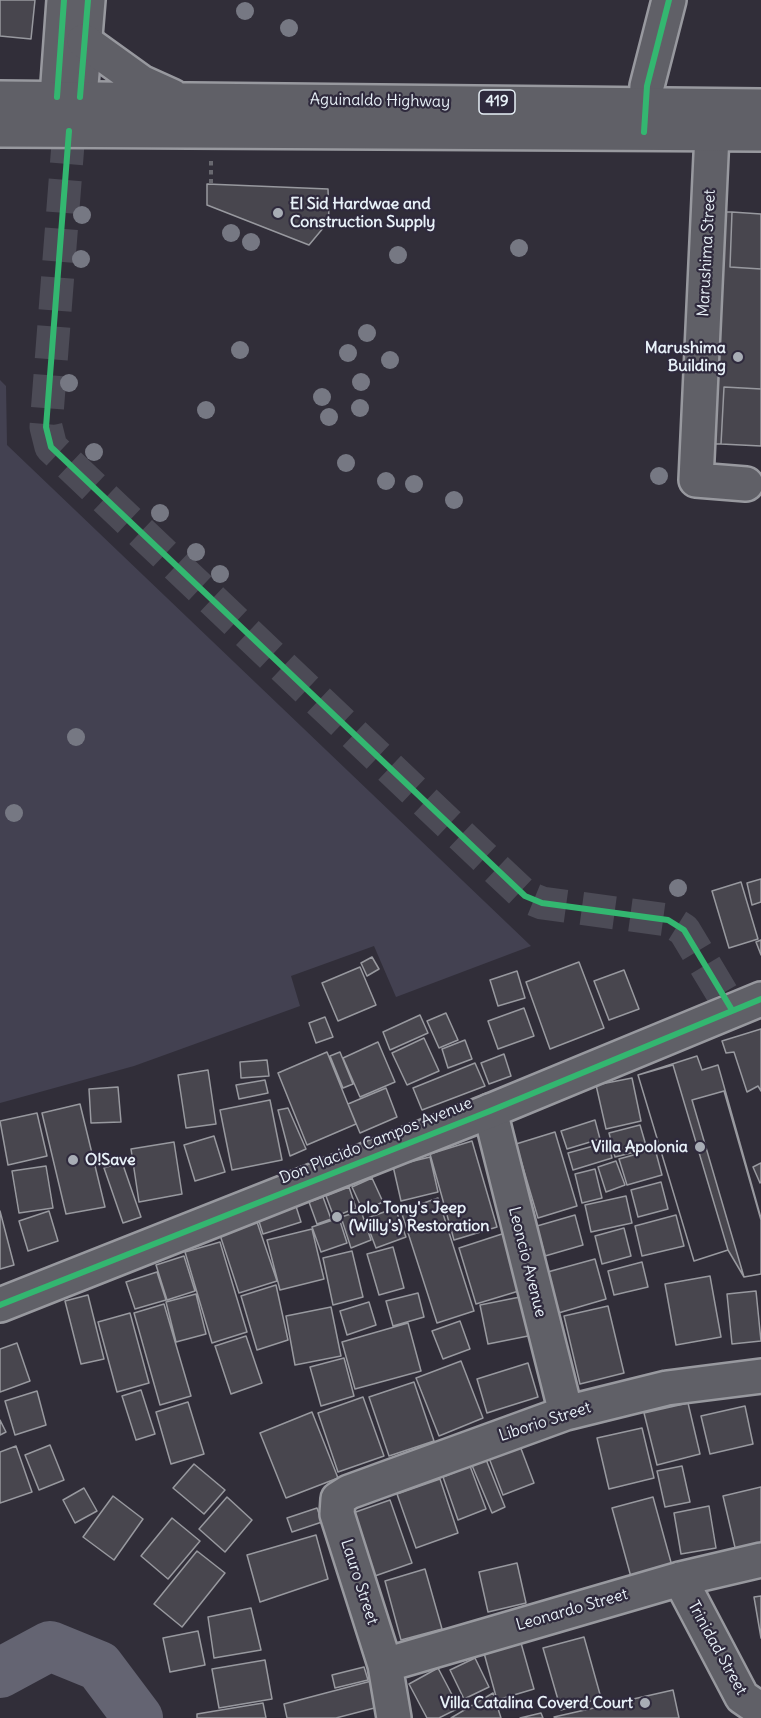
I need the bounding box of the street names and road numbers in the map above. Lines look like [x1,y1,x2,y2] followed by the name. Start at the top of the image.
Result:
[310,90,450,112] street label: Aguinaldo Highway
[479,90,515,114] road number: 419
[694,189,720,317] street label: Marushima Street
[277,1094,475,1188] street label: Don Placido Campos Avenue
[504,1205,550,1319] street label: Leoncio Avenue
[497,1398,593,1446] street label: Liborio Street
[336,1537,382,1627] street label: Lauro Street
[514,1585,630,1635] street label: Leonardo Street
[683,1598,751,1698] street label: Trinidad Street

